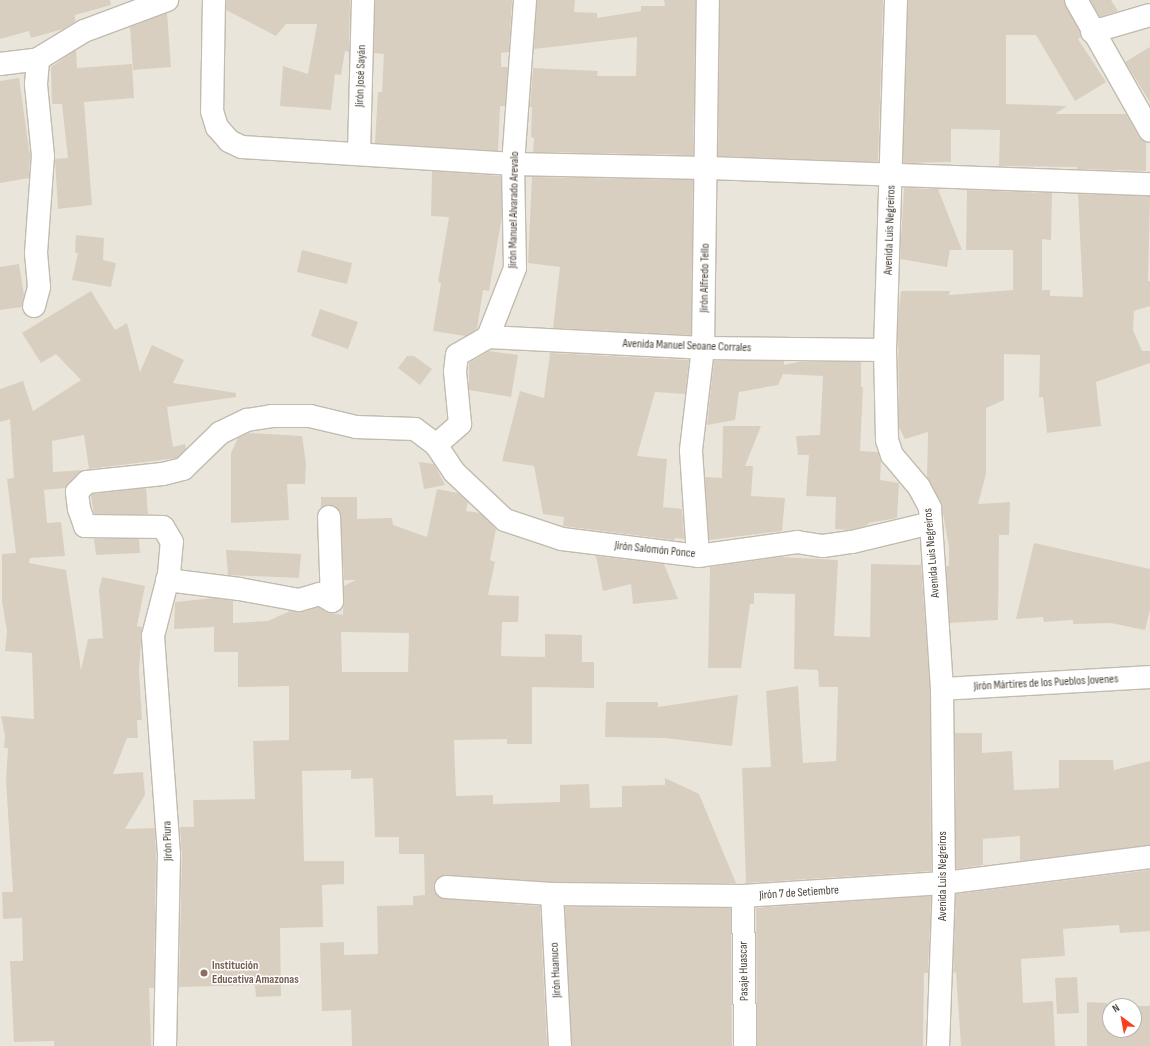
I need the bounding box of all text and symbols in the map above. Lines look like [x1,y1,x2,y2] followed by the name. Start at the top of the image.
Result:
[353,45,369,107] street label: Jirón José Sayán
[506,151,522,269] street label: Jirón Manuel Alvarado Arevalo
[881,185,899,275] street label: Avenida Luis Negreiros
[697,243,713,313] street label: Jirón Alfredo Tello
[622,337,752,355] street label: Avenida Manuel Seoane Corrales
[921,508,943,598] street label: Avenida Luis Negreiros
[614,539,696,561] street label: Jirón Salomón Ponce
[973,672,1119,694] street label: Jirón Mártires de los Pueblos Jovenes
[160,821,176,861] street label: Jirón Piura
[936,831,950,921] street label: Avenida Luis Negreiros
[759,883,839,903] street label: Jirón 7 de Setiembre
[736,941,752,1001] street label: Pasaje Huascar
[547,942,565,998] street label: Jirón Huanuco
[212,959,299,987] place label: Institución Educativa Amazonas
[199,968,209,978] marker: Institución Educativa Amazonas
[1102,998,1142,1038] north arrow
[1110,1001,1122,1015] text: N

